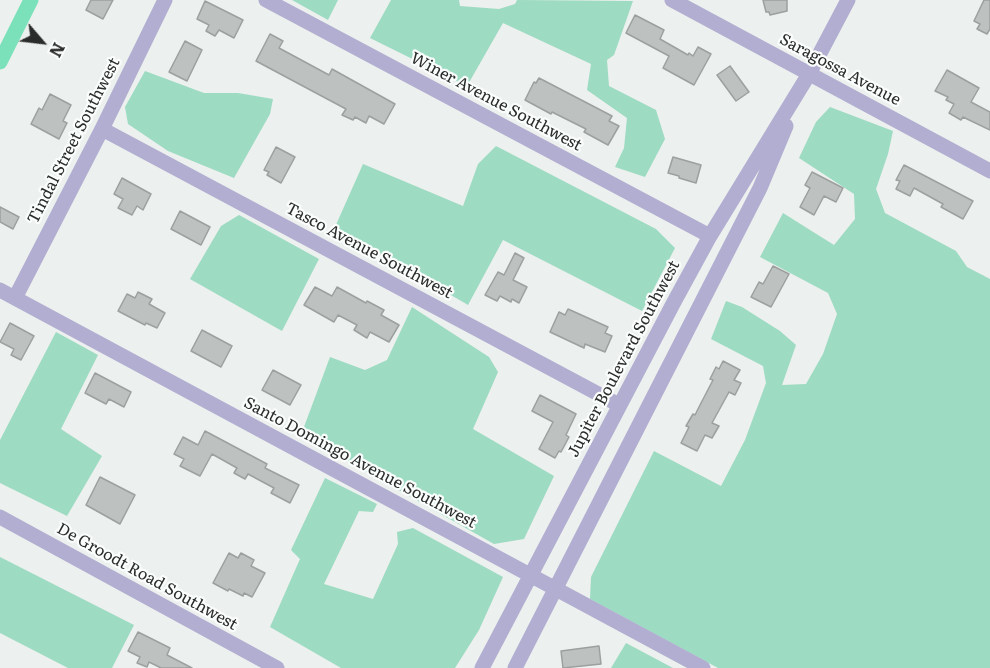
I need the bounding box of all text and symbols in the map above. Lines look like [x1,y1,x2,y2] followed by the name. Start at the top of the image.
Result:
[12,12,72,72] north arrow
[776,30,904,110] street label: Saragossa Avenue
[44,39,72,62] text: N
[407,49,585,155] street label: Winer Avenue Southwest
[24,55,124,227] street label: Tindal Street Southwest
[282,199,456,303] street label: Tasco Avenue Southwest
[564,257,684,461] street label: Jupiter Boulevard Southwest
[240,393,480,533] street label: Santo Domingo Avenue Southwest
[53,519,241,635] street label: De Groodt Road Southwest

